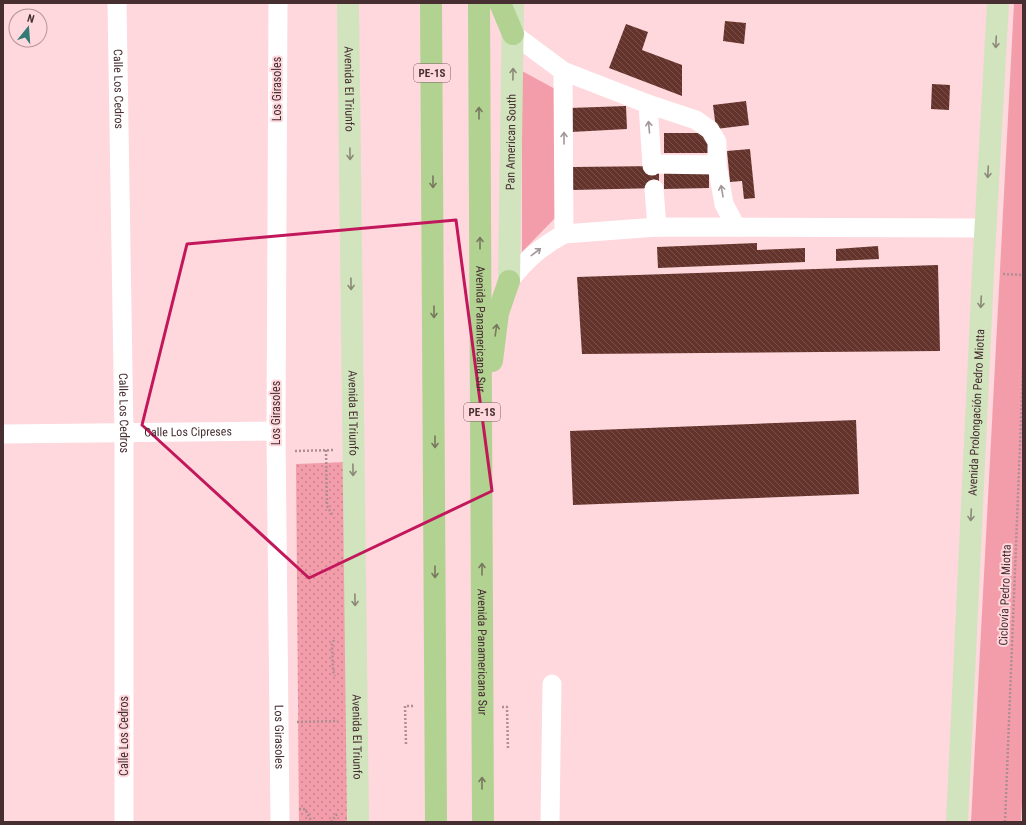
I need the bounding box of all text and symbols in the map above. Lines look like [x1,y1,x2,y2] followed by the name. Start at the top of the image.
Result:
[8,8,48,48] north arrow
[26,12,36,26] text: N
[992,35,1000,48] one-way arrow
[342,46,357,132] street label: Avenida El Triunfo
[111,49,126,129] street label: Calle Los Cedros
[270,57,284,121] street label: Los Girasoles
[414,64,450,82] road number: PE-1S
[509,68,517,81] one-way arrow
[503,94,519,190] street label: Pan American South
[475,107,483,120] one-way arrow
[646,121,653,134] one-way arrow
[560,132,568,145] one-way arrow
[346,147,353,160] one-way arrow
[985,165,992,178] one-way arrow
[430,175,437,188] one-way arrow
[718,185,726,198] one-way arrow
[476,237,484,250] one-way arrow
[530,248,541,256] one-way arrow
[473,266,488,393] street label: Avenida Panamericana Sur
[347,277,355,290] one-way arrow
[978,295,985,308] one-way arrow
[430,305,438,318] one-way arrow
[492,324,500,337] one-way arrow
[965,328,987,496] street label: Avenida Prolongación Pedro Miotta
[345,370,361,456] street label: Avenida El Triunfo
[116,373,131,453] street label: Calle Los Cedros
[269,381,283,445] street label: Los Girasoles
[464,403,500,421] road number: PE-1S
[144,424,232,439] street label: Calle Los Cipreses
[431,435,439,448] one-way arrow
[349,463,357,476] one-way arrow
[968,508,975,521] one-way arrow
[996,544,1014,646] street label: Ciclovía Pedro Miotta
[478,563,486,576] one-way arrow
[431,565,439,578] one-way arrow
[475,589,489,716] street label: Avenida Panamericana Sur
[351,593,359,606] one-way arrow
[349,694,364,780] street label: Avenida El Triunfo
[117,696,131,776] street label: Calle Los Cedros
[272,705,286,769] street label: Los Girasoles
[478,777,486,790] one-way arrow

